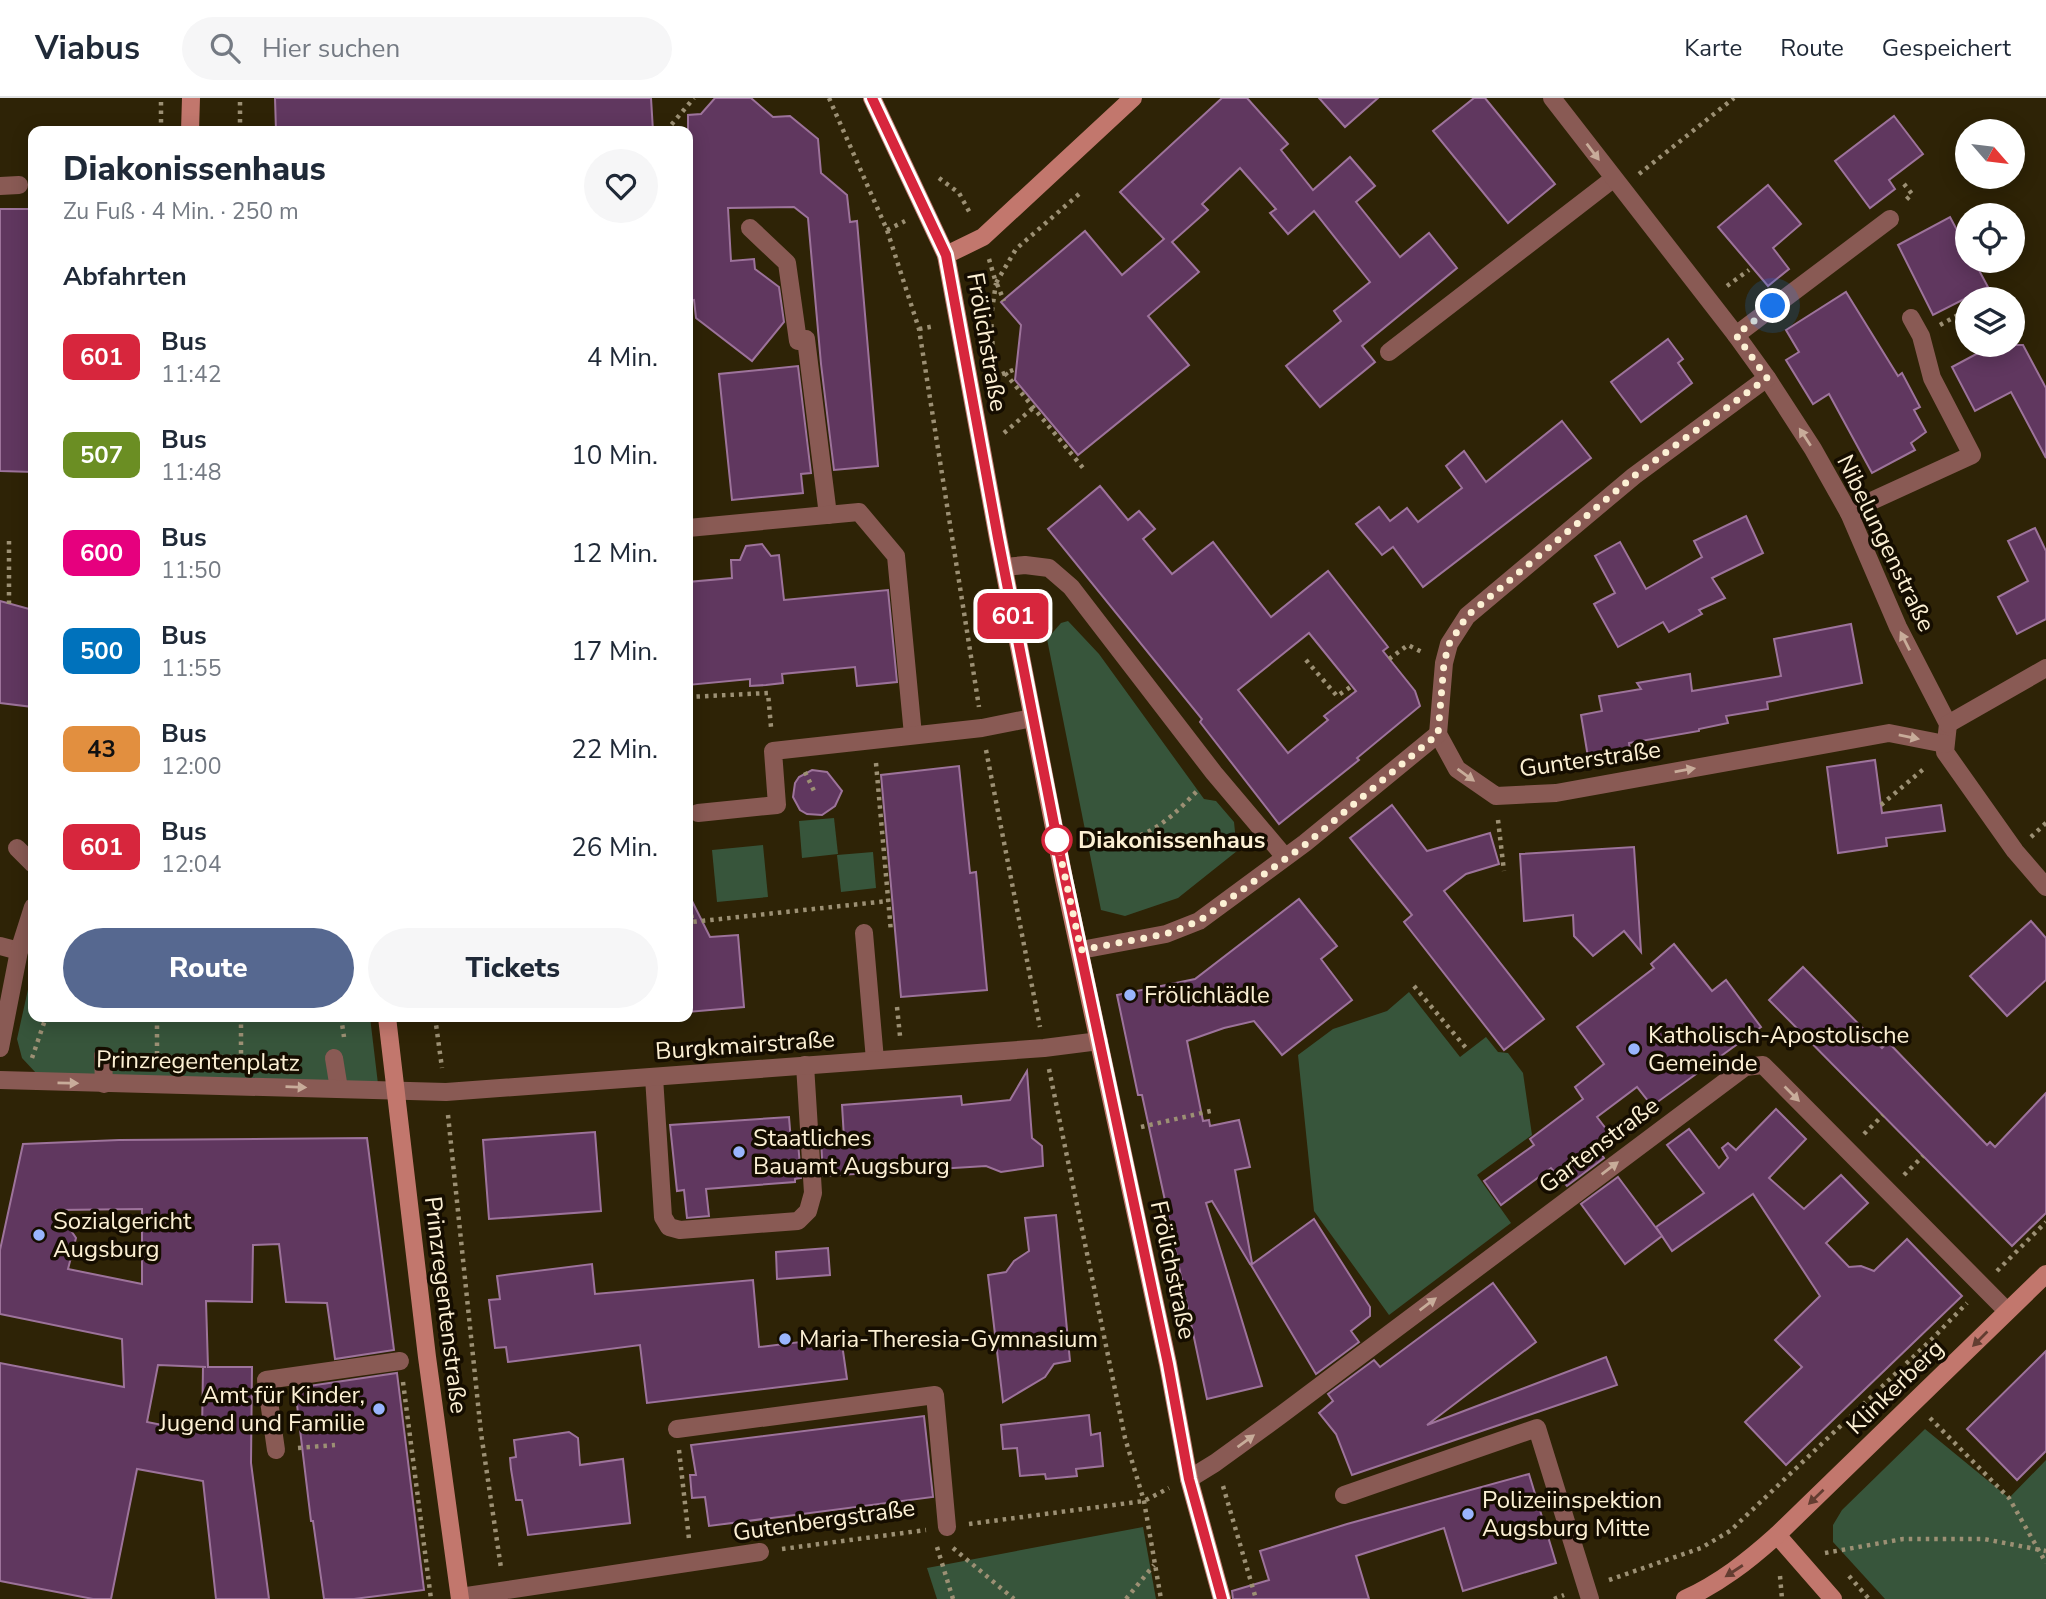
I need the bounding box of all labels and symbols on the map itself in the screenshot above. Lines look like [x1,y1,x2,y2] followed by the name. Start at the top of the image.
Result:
[1955,119,2025,189] north arrow
[1585,143,1600,161] one-way arrow
[959,270,1015,414] street label: Frölichstraße
[1755,288,1790,323] your location
[1799,427,1812,447] one-way arrow
[1829,449,1943,637] street label: Nibelungenstraße
[973,593,1053,639] line badge: 601
[1900,631,1911,651] one-way arrow
[1898,731,1920,742] one-way arrow
[1517,733,1663,785] street label: Gunterstraße
[1674,764,1696,775] one-way arrow
[1457,768,1475,782] one-way arrow
[1078,824,1265,856] place label: Diakonissenhaus
[1042,825,1072,855] marker: Diakonissenhaus
[1144,979,1270,1011] place label: Frölichlädle
[1122,987,1138,1003] marker: Frölichlädle
[1648,1019,1909,1079] place label: Katholisch-Apostolische Gemeinde
[654,1023,836,1067] street label: Burgkmairstraße
[1626,1041,1642,1057] marker: Katholisch-Apostolische Gemeinde
[96,1043,300,1079] street label: Prinzregentenplatz
[57,1077,79,1089] one-way arrow
[285,1082,307,1093] one-way arrow
[1784,1086,1800,1102] one-way arrow
[1532,1089,1666,1201] street label: Gartenstraße
[753,1122,950,1182] place label: Staatliches Bauamt Augsburg
[731,1144,747,1160] marker: Staatliches Bauamt Augsburg
[1601,1161,1619,1175] one-way arrow
[417,1194,475,1416] street label: Prinzregentenstraße
[1143,1198,1203,1342] street label: Frölichstraße
[53,1205,192,1265] place label: Sozialgericht Augsburg
[31,1227,47,1243] marker: Sozialgericht Augsburg
[1419,1297,1437,1311] one-way arrow
[799,1323,1098,1355] place label: Maria-Theresia-Gymnasium
[1971,1330,1988,1347] one-way arrow
[777,1331,793,1347] marker: Maria-Theresia-Gymnasium
[1839,1333,1951,1441] street label: Klinkerberg
[158,1379,365,1439] place label: Amt für Kinder, Jugend und Familie
[371,1401,387,1417] marker: Amt für Kinder, Jugend und Familie
[1237,1434,1255,1448] one-way arrow
[1482,1484,1662,1544] place label: Polizeiinspektion Augsburg Mitte
[1808,1489,1825,1506] one-way arrow
[731,1491,917,1549] street label: Gutenbergstraße
[1460,1506,1476,1522] marker: Polizeiinspektion Augsburg Mitte
[1724,1565,1744,1578] one-way arrow

